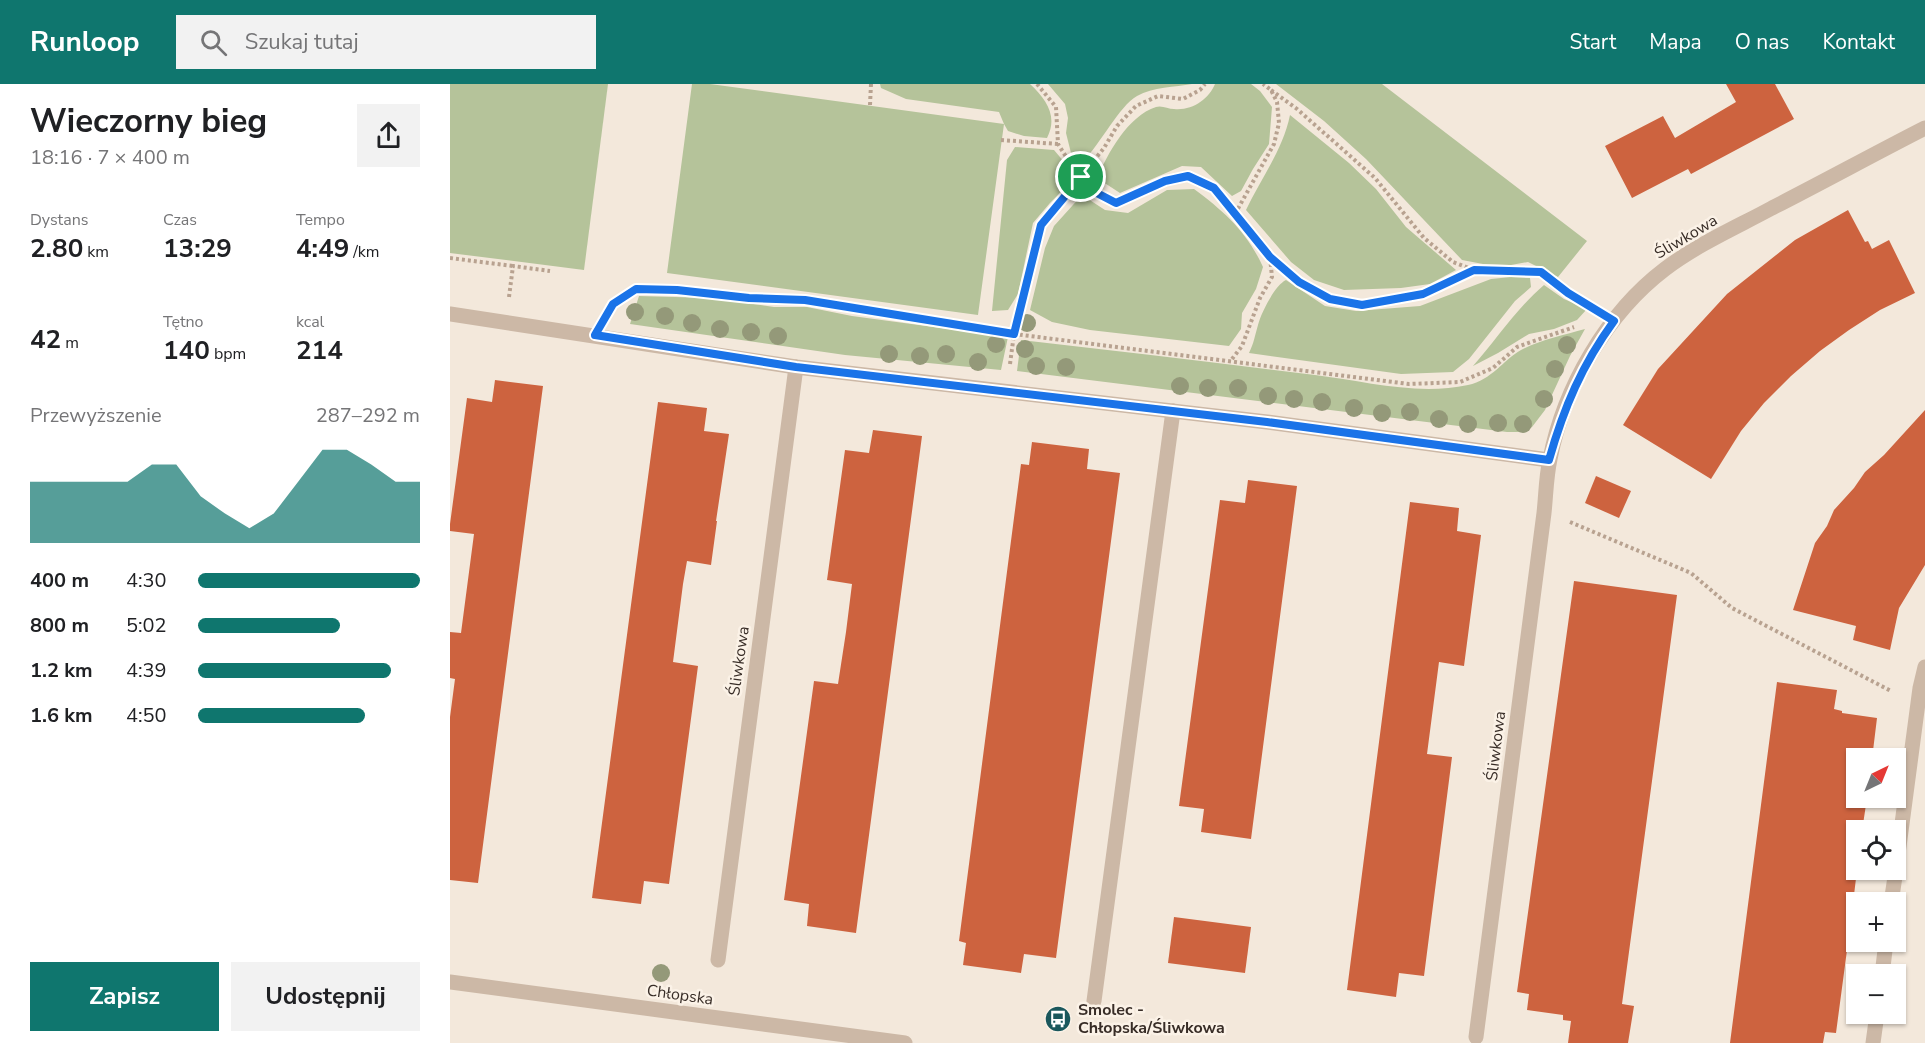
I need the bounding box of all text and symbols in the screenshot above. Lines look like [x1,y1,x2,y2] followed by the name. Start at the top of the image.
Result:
[176,15,596,69] search box
[30,23,140,61] text: Runloop
[197,26,230,59] icon: search
[245,27,359,57] text: Szukaj tutaj
[1570,28,1616,56] text: Start
[1649,28,1702,56] text: Mapa
[1735,28,1789,56] text: O nas
[1822,28,1895,56] text: Kontakt
[30,99,267,144] text: Wieczorny bieg
[357,104,420,167] button: share
[30,144,190,171] text: 18:16 · 7 × 400 m
[1055,151,1106,202] pin
[1064,160,1097,193] icon: arrive
[30,209,88,231] text: Dystans
[163,209,197,231] text: Czas
[296,209,345,231] text: Tempo
[1650,210,1722,264] street label: Śliwkowa
[30,231,83,266] text: 2.80
[163,231,232,266] text: 13:29
[296,231,349,266] text: 4:49
[83,241,109,263] text: km
[349,241,380,263] text: /km
[163,311,204,333] text: Tętno
[296,311,324,333] text: kcal
[30,322,61,357] text: 42
[61,332,79,354] text: m
[163,333,210,368] text: 140
[296,333,343,368] text: 214
[210,343,246,365] text: bpm
[30,402,162,429] text: Przewyższenie
[316,402,420,429] text: 287–292 m
[30,567,89,594] text: 400 m
[126,567,167,594] text: 4:30
[30,612,89,639] text: 800 m
[126,612,167,639] text: 5:02
[723,625,755,697] street label: Śliwkowa
[30,657,93,684] text: 1.2 km
[126,657,167,684] text: 4:39
[30,702,93,729] text: 1.6 km
[126,702,167,729] text: 4:50
[1481,710,1511,782] street label: Śliwkowa
[1846,748,1906,808] north arrow
[1846,748,1906,1024] map controls
[1846,820,1906,880] button: locate
[1846,892,1906,952] button: +
[30,962,219,1031] button: Zapisz
[231,962,420,1031] button: Udostępnij
[1846,964,1906,1024] button: −
[645,979,715,1011] street label: Chłopska
[1078,999,1225,1039] place label: Smolec - Chłopska/Śliwkowa
[1043,1004,1073,1034] bus stop icon: Smolec - Chłopska/Śliwkowa

